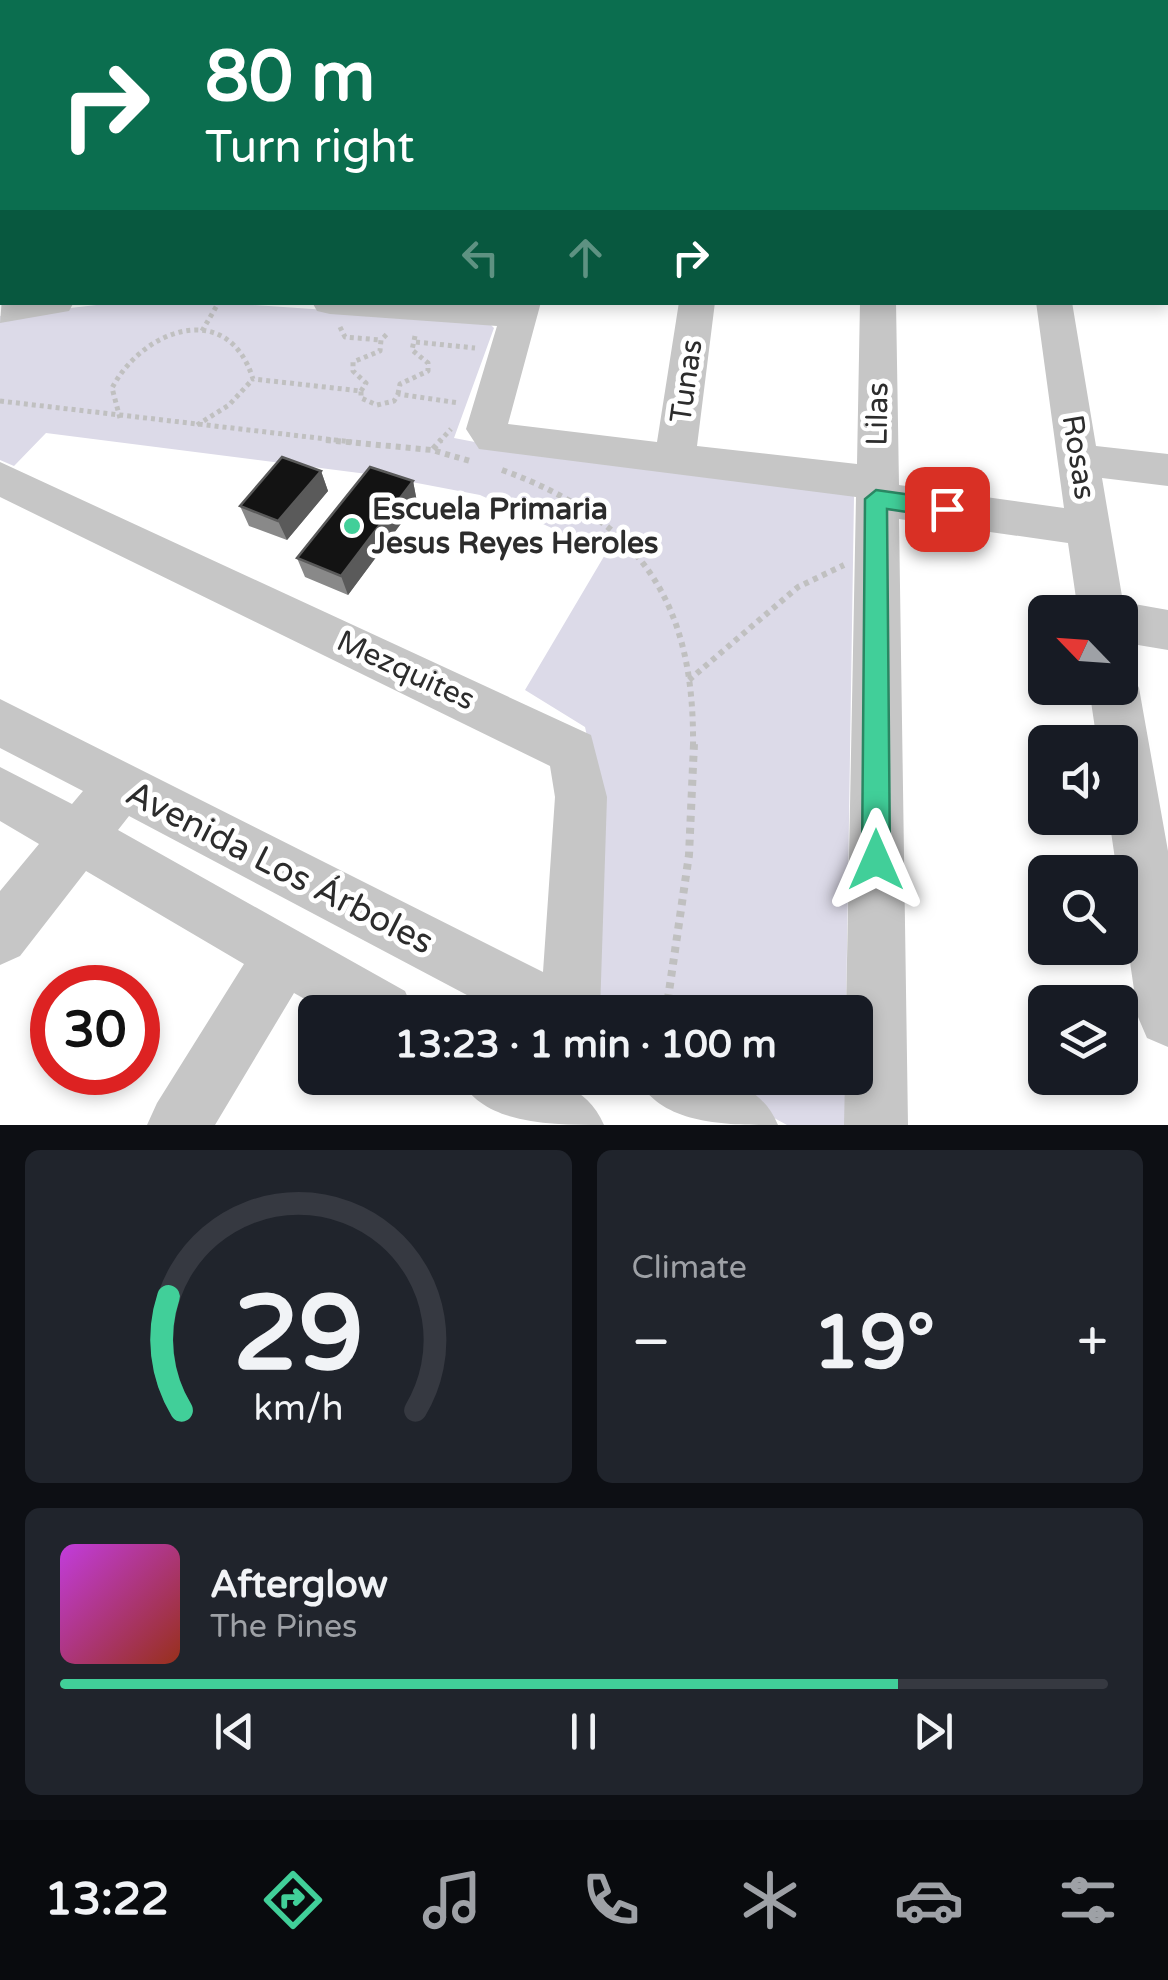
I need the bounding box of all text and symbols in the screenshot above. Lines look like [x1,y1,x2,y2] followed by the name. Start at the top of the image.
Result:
[205,36,375,120] text: 80 m
[40,40,170,170] icon: right
[205,121,414,175] text: Turn right
[453,230,508,285] icon: left
[558,230,613,285] icon: ahead
[663,230,718,285] icon: right
[662,337,711,425] street label: Tunas
[858,382,897,446] street label: Lilas
[1054,412,1103,502] street label: Rosas
[905,467,990,552] pin
[920,482,975,537] icon: arrive
[371,491,658,562] place label: Escuela Primaria Jesus Reyes Heroles
[341,515,363,537] marker: Escuela Primaria Jesus Reyes Heroles
[1028,595,1138,705] north arrow
[1028,595,1138,1095] map controls
[331,622,481,718] street label: Mezquites
[1028,725,1138,835] button: sound
[119,772,440,964] street label: Avenida Los Árboles
[824,808,928,912] position arrow
[1028,855,1138,965] button: search
[30,965,160,1095] speed limit sign: 30
[1028,985,1138,1095] button: layers
[394,1022,777,1068] text: 13:23 · 1 min · 100 m
[632,1249,747,1287] text: Climate
[233,1273,364,1398] text: 29
[813,1298,935,1388] text: 19°
[632,1310,671,1376] text: −
[1077,1310,1108,1376] text: +
[253,1387,343,1430] text: km/h
[210,1562,388,1608] text: Afterglow
[210,1608,357,1646] text: The Pines
[207,1704,262,1759] icon: previous
[556,1704,611,1759] icon: pause
[906,1704,961,1759] icon: next
[258,1865,328,1935] icon: directions
[417,1865,487,1935] icon: music
[576,1865,646,1935] icon: phone
[735,1865,805,1935] icon: climate
[894,1865,964,1935] icon: car
[1053,1865,1123,1935] icon: filters
[45,1873,169,1927] text: 13:22

